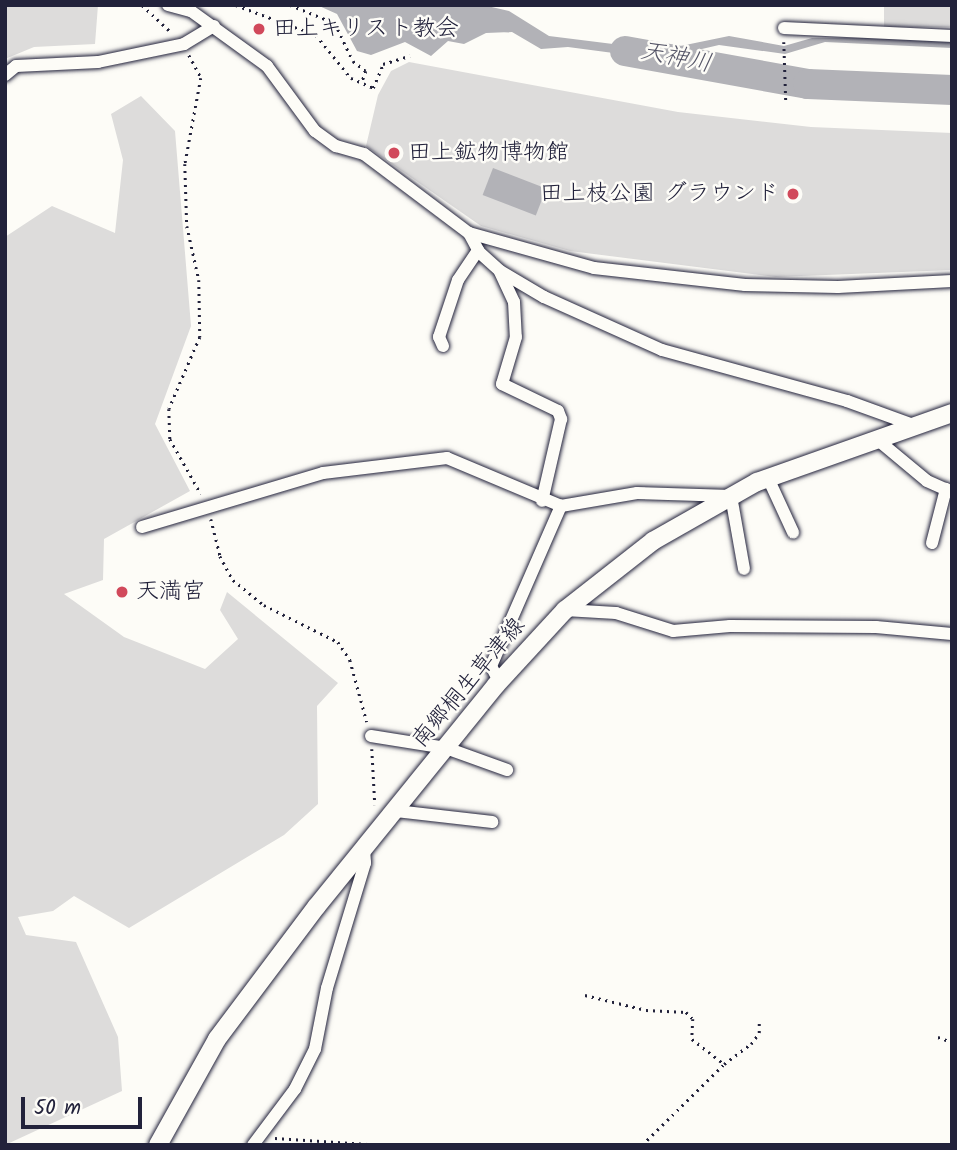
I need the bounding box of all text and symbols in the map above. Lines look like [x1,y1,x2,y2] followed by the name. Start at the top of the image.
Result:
[273,15,457,43] place label: 田上キリスト教会
[251,21,267,37] marker: 田上キリスト教会
[638,37,714,79] water label: 天神川
[408,139,569,167] place label: 田上鉱物博物館
[386,145,402,161] marker: 田上鉱物博物館
[540,180,779,208] place label: 田上枝公園 グラウンド
[785,186,801,202] marker: 田上枝公園 グラウンド
[136,578,205,606] place label: 天満宮
[114,584,130,600] marker: 天満宮
[407,612,531,754] street label: 南郷桐生草津線
[24,1084,145,1128] scale bar
[34,1092,81,1125] text: 50 m

